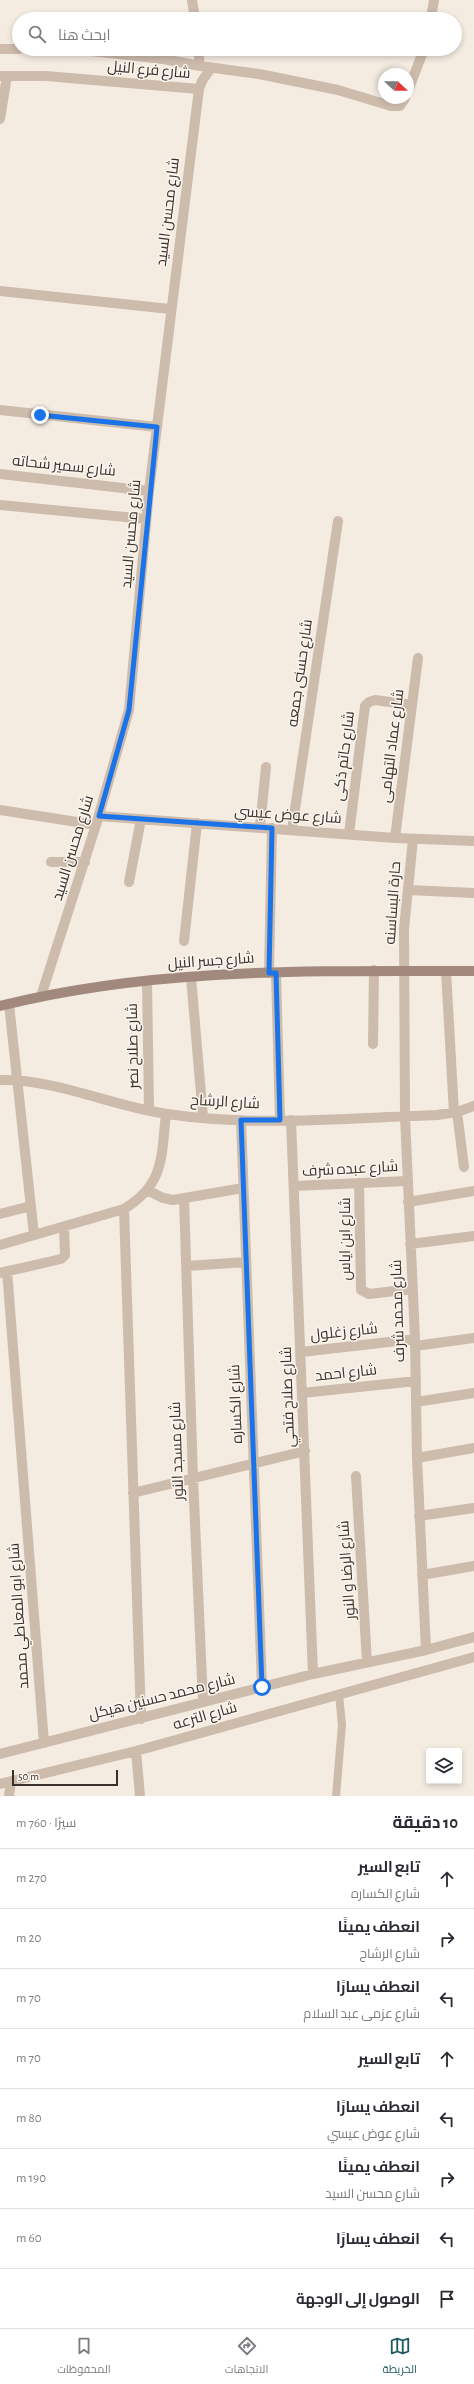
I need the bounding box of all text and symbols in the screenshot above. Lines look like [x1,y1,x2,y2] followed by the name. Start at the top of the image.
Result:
[12,12,462,56] search box
[26,23,48,45] icon: search
[58,28,111,43] text: ابحث هنا
[107,58,191,84] street label: شارع فرع النيل
[378,68,414,104] north arrow
[153,157,185,268] street label: شارع محسن السيد
[31,406,49,424] route end
[11,452,117,482] street label: شارع سمير شحاته
[118,479,146,589] street label: شارع محسن السيد
[284,618,318,728] street label: شارع حسنى جمعه
[377,688,409,804] street label: شارع عماد التهامى
[330,710,360,802] street label: شارع حاتم ذكى
[49,793,99,903] street label: شارع محسن السيد
[234,803,342,830] street label: شارع عوض عيسي
[383,861,404,945] street label: حارة البساسنه
[167,949,255,975] street label: شارع جسر النيل
[124,1003,144,1090] street label: شارع صلاح نصر
[190,1092,260,1114] street label: شارع الرشاح
[302,1158,399,1182] street label: شارع عبده شرف
[337,1197,356,1281] street label: شارع ابن اياس
[388,1259,410,1363] street label: شارع محمد شرف
[309,1320,379,1346] street label: شارع زغلول
[278,1346,301,1448] street label: شارع صلاح فتحي
[314,1361,378,1387] street label: شارع احمد
[226,1364,248,1444] street label: شارع الكساره
[167,1401,189,1502] street label: شارع مسجد النور
[335,1520,361,1621] street label: شارع الرضا و النور
[5,1542,36,1690] street label: شارع ابو المعاطي محمد
[87,1671,238,1725] street label: شارع محمد حسنين هيكل
[253,1678,271,1696] route start
[171,1699,240,1735] street label: شارع الترعه
[426,1748,462,1784] map controls
[426,1748,462,1784] button: layers
[12,1768,118,1787] scale bar
[18,1771,39,1782] text: 50 m
[392,1814,458,1831] text: 10 دقيقة
[16,1817,76,1830] text: سيرًا · 760 m
[358,1860,420,1875] text: تابع السير
[436,1868,458,1890] icon: ahead
[16,1872,47,1885] text: 270 m
[351,1888,420,1901] text: شارع الكساره
[338,1920,420,1935] text: انعطف يمينًا
[436,1928,458,1950] icon: right
[16,1932,41,1945] text: 20 m
[360,1948,420,1961] text: شارع الرشاح
[336,1980,420,1995] text: انعطف يسارًا
[436,1988,458,2010] icon: left
[16,1992,41,2005] text: 70 m
[303,2008,420,2021] text: شارع عزمى عبد السلام
[436,2048,458,2070] icon: ahead
[16,2052,41,2065] text: 70 m
[358,2052,420,2067] text: تابع السير
[336,2100,420,2115] text: انعطف يسارًا
[436,2108,458,2130] icon: left
[16,2112,42,2125] text: 80 m
[327,2128,420,2141] text: شارع عوض عيسي
[338,2160,420,2175] text: انعطف يمينًا
[436,2168,458,2190] icon: right
[16,2172,46,2185] text: 190 m
[325,2188,420,2201] text: شارع محسن السيد
[436,2228,458,2250] icon: left
[16,2232,42,2245] text: 60 m
[336,2232,420,2247] text: انعطف يسارًا
[436,2288,458,2310] icon: arrive
[296,2292,420,2307] text: الوصول إلى الوجهة
[57,2335,111,2379] tab: المحفوظات
[225,2335,268,2379] tab: الاتجاهات
[383,2335,417,2379] tab: الخريطة

